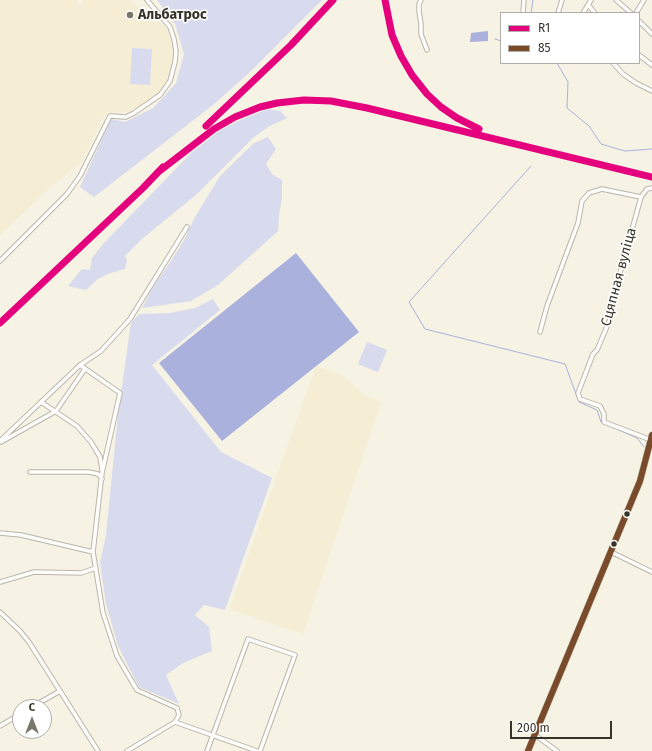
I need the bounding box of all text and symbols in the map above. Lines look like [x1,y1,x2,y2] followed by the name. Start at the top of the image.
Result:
[138,7,207,23] place label: Альбатрос
[125,10,135,20] marker: Альбатрос
[500,12,640,64] legend
[538,21,550,35] text: R1
[538,41,551,55] text: 85
[598,226,640,328] street label: Сцяпная вуліца
[622,509,632,519] unlabelled marker
[609,539,619,549] unlabelled marker
[12,699,52,739] north arrow
[29,701,35,714] text: С
[512,713,614,739] scale bar
[517,721,550,735] text: 200 m

